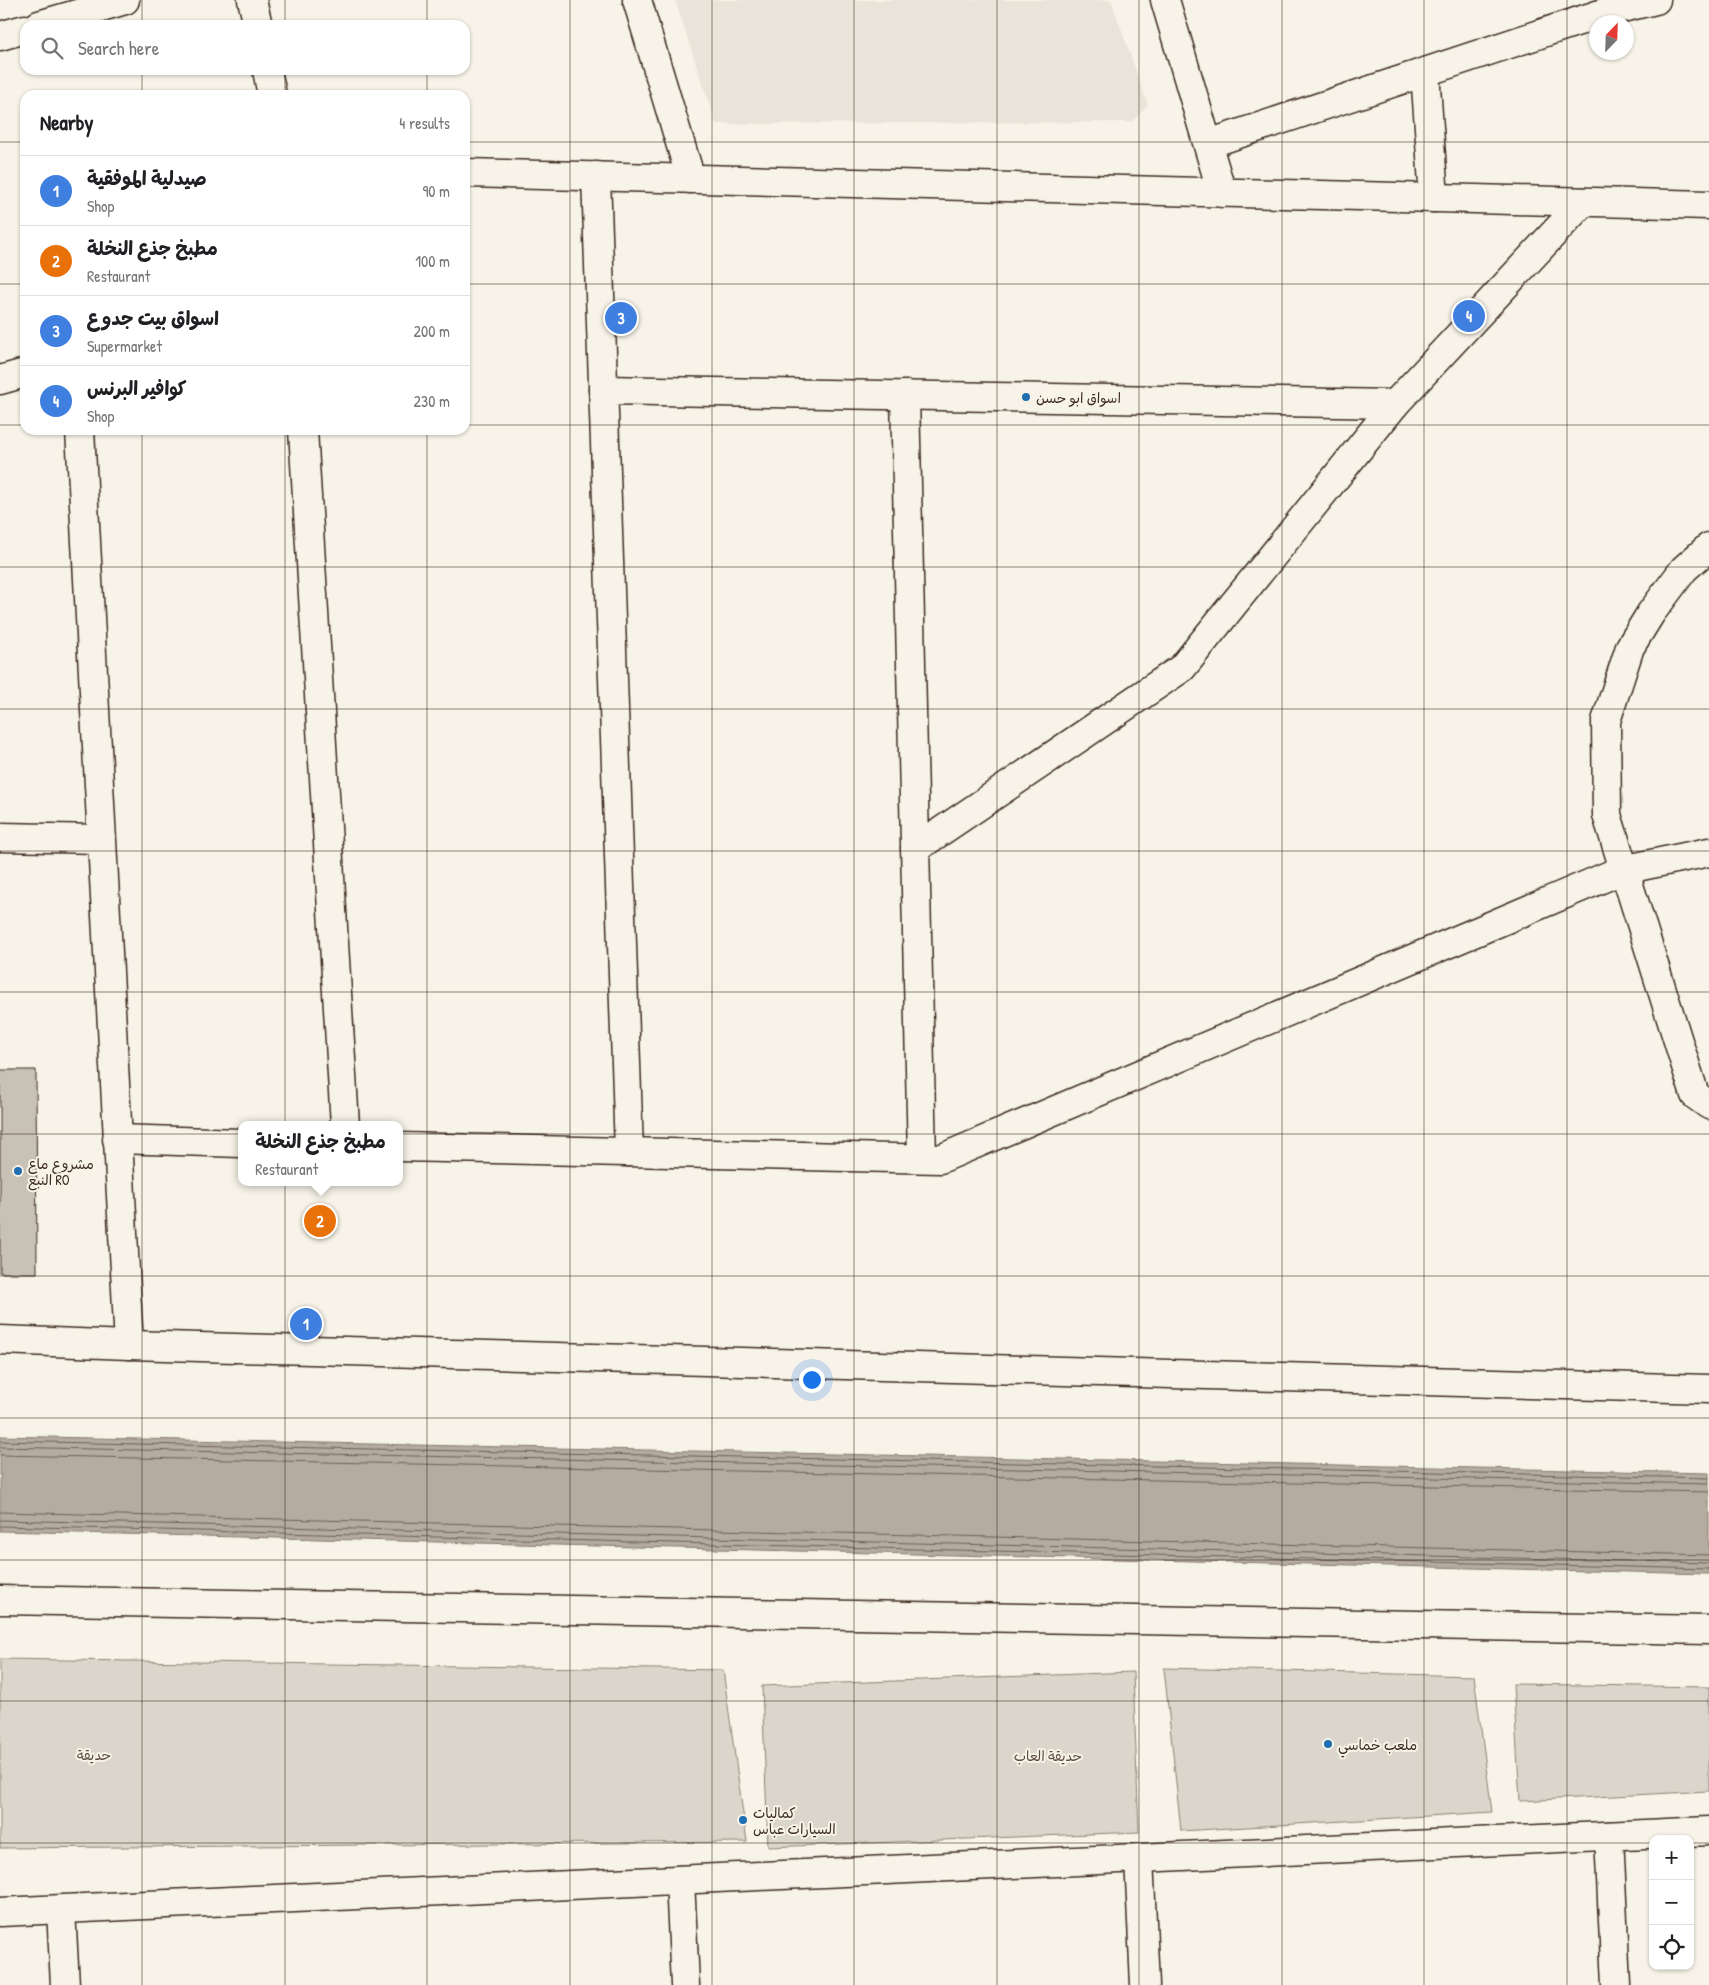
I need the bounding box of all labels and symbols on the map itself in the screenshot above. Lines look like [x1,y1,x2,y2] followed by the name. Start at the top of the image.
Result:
[1589,15,1634,60] north arrow
[1453,297,1485,335] pin: 4
[605,299,637,337] pin: 3
[1036,388,1121,407] place label: اسواق ابو حسن
[1020,391,1032,403] marker: اسواق ابو حسن
[28,1154,94,1191] place label: مشروع ماع النبع RO
[12,1165,24,1177] marker: مشروع ماع النبع RO
[304,1202,336,1240] pin: 2
[290,1305,322,1343] pin: 1
[799,1367,825,1393] your location
[1338,1735,1417,1758] place label: ملعب خماسي
[1322,1738,1334,1750] marker: ملعب خماسي
[77,1745,111,1764] park label: حديقة
[1014,1746,1082,1765] park label: حديقة العاب
[753,1803,836,1838] place label: كماليات السيارات عباس
[737,1814,749,1826] marker: كماليات السيارات عباس

